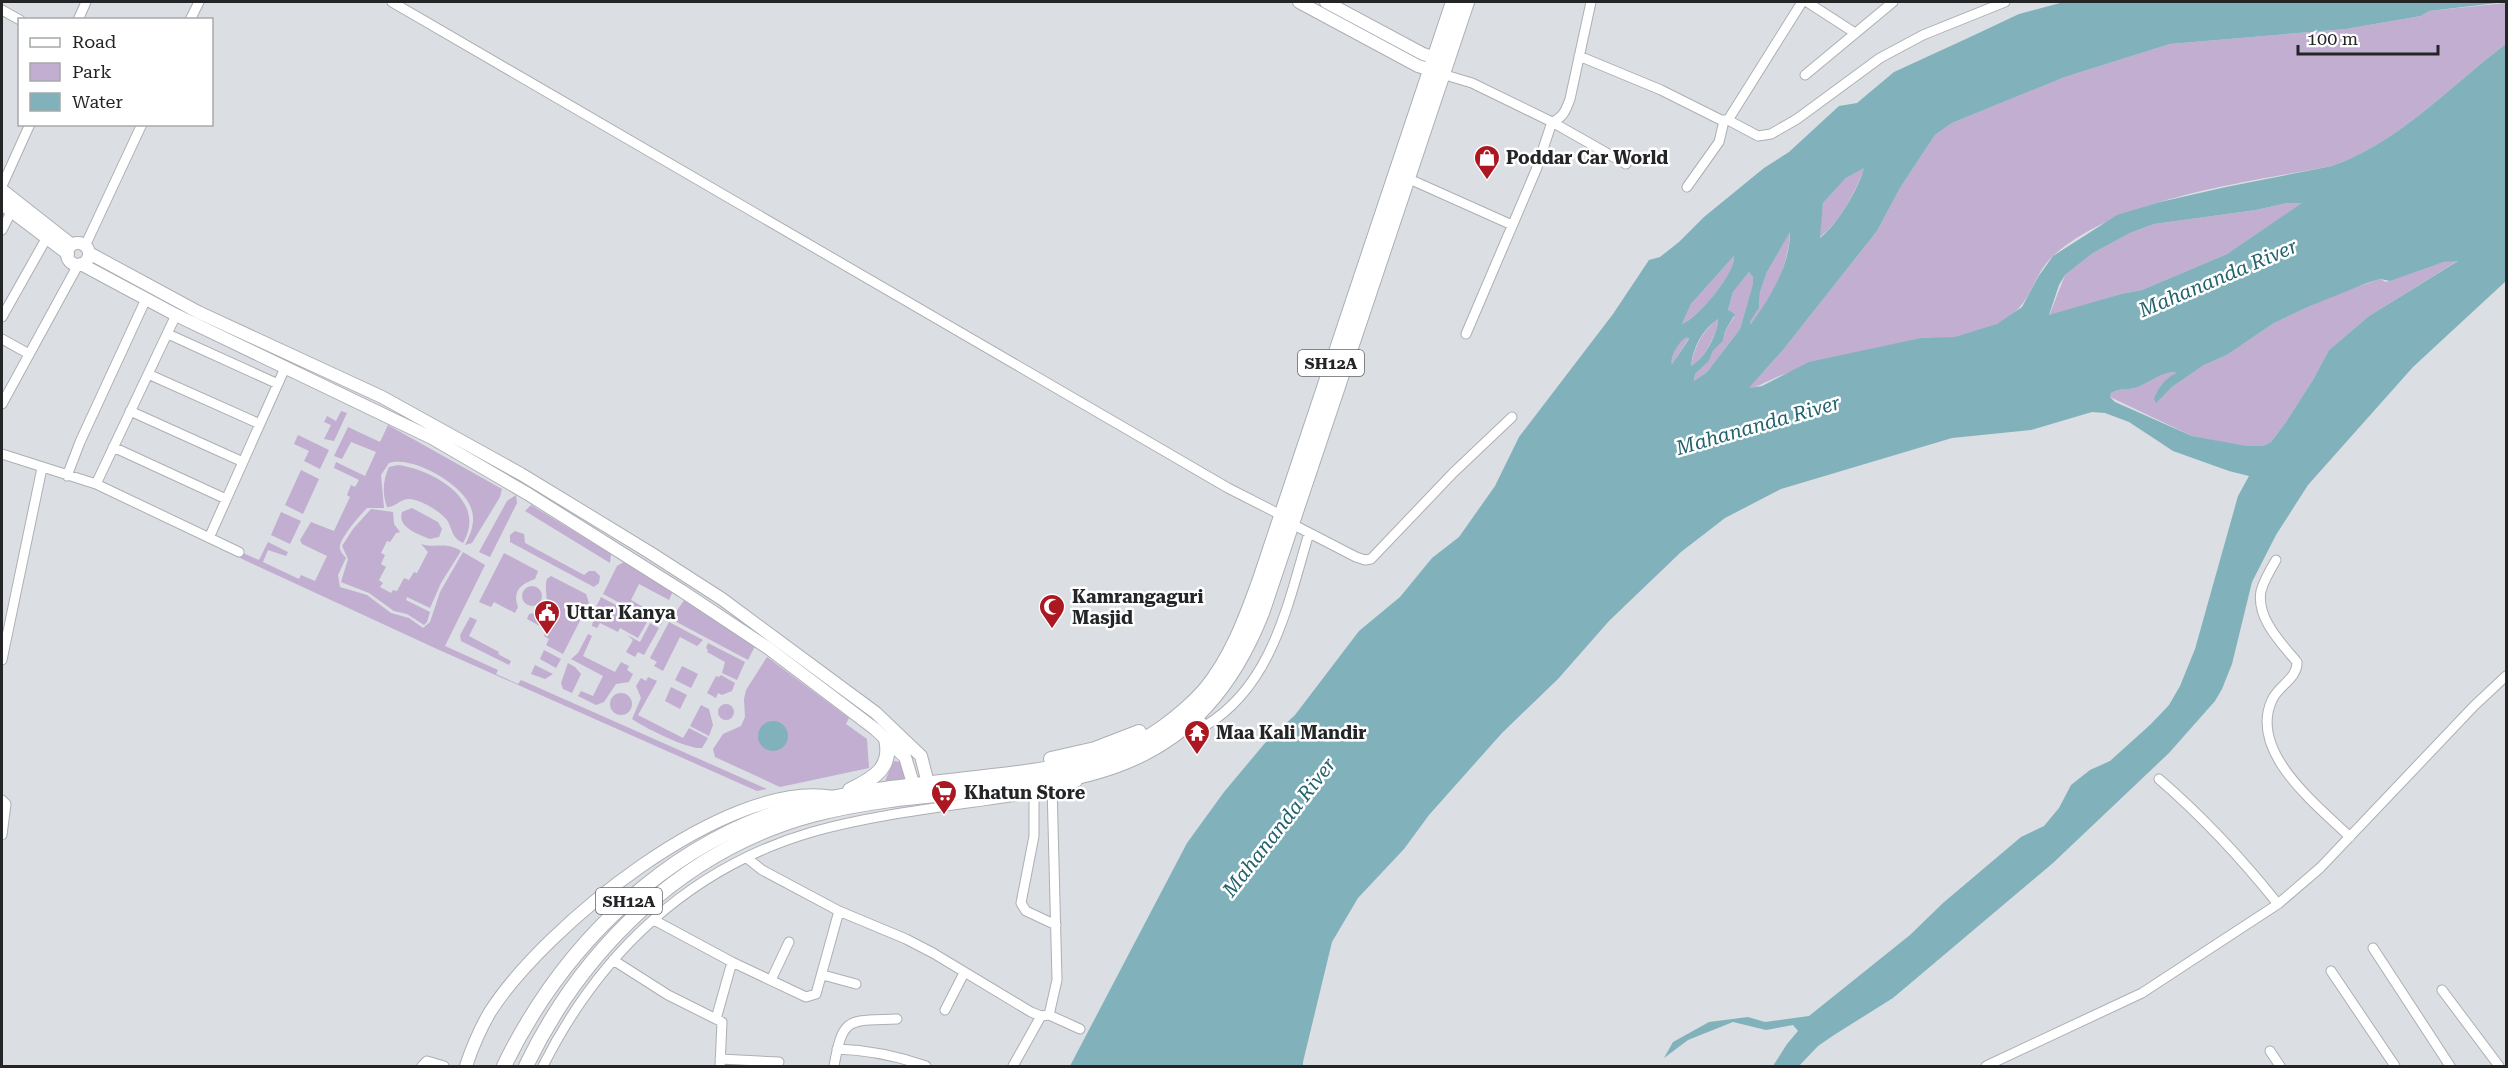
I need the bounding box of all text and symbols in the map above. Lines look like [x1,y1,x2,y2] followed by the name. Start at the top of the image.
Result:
[18,18,213,126] legend
[2298,18,2438,56] scale bar
[2307,28,2358,49] text: 100 m
[72,31,117,52] text: Road
[72,61,112,82] text: Park
[72,91,123,112] text: Water
[1472,143,1502,181] shop icon: Poddar Car World
[1506,147,1668,168] place label: Poddar Car World
[2134,234,2301,323] water label: Mahananda River
[1298,350,1364,376] road number: SH12A
[1672,390,1843,460] water label: Mahananda River
[1072,586,1203,628] place label: Kamrangaguri Masjid
[1037,592,1067,630] mosque icon: Kamrangaguri Masjid
[532,598,562,636] public building icon: Uttar Kanya
[566,602,676,623] place label: Uttar Kanya
[1182,718,1212,756] temple icon: Maa Kali Mandir
[1216,722,1366,743] place label: Maa Kali Mandir
[1217,752,1341,902] water label: Mahananda River
[929,778,959,816] supermarket icon: Khatun Store
[964,782,1086,803] place label: Khatun Store
[596,888,662,914] road number: SH12A

